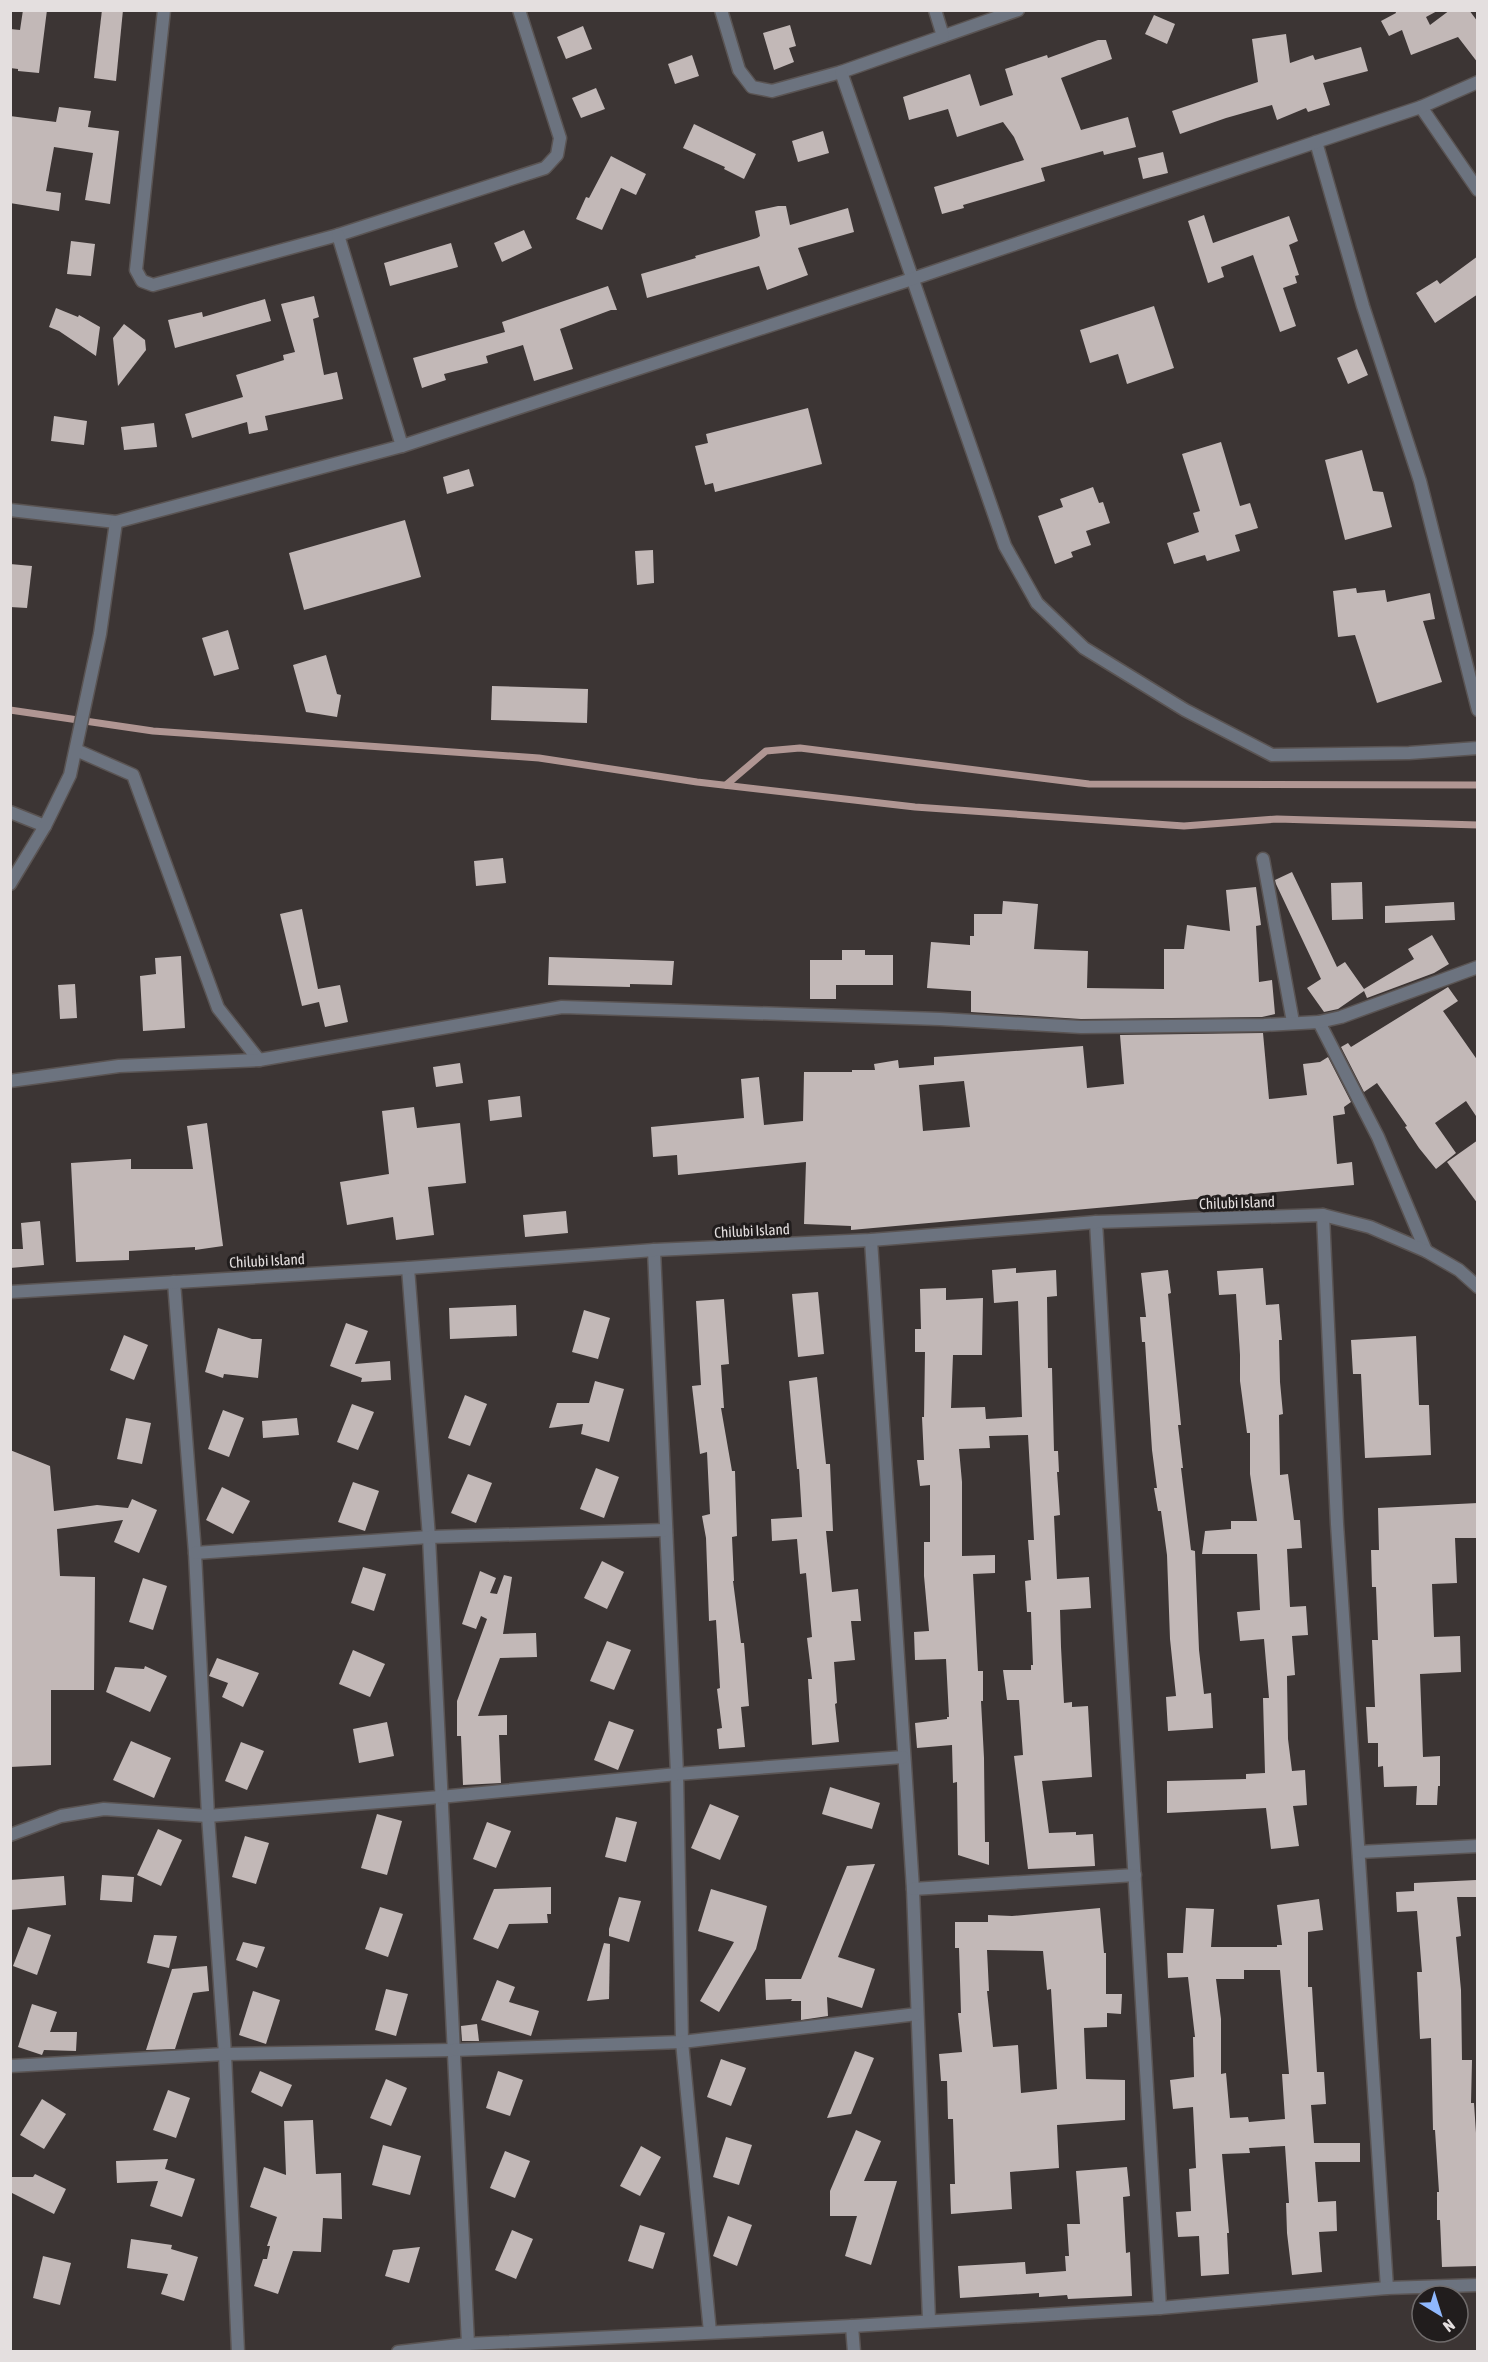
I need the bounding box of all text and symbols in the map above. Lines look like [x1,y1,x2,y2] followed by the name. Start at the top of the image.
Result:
[1199,1193,1275,1212] street label: Chilubi Island
[714,1220,790,1241] street label: Chilubi Island
[229,1250,305,1271] street label: Chilubi Island
[1410,2284,1470,2344] north arrow
[1440,2316,1459,2336] text: N

